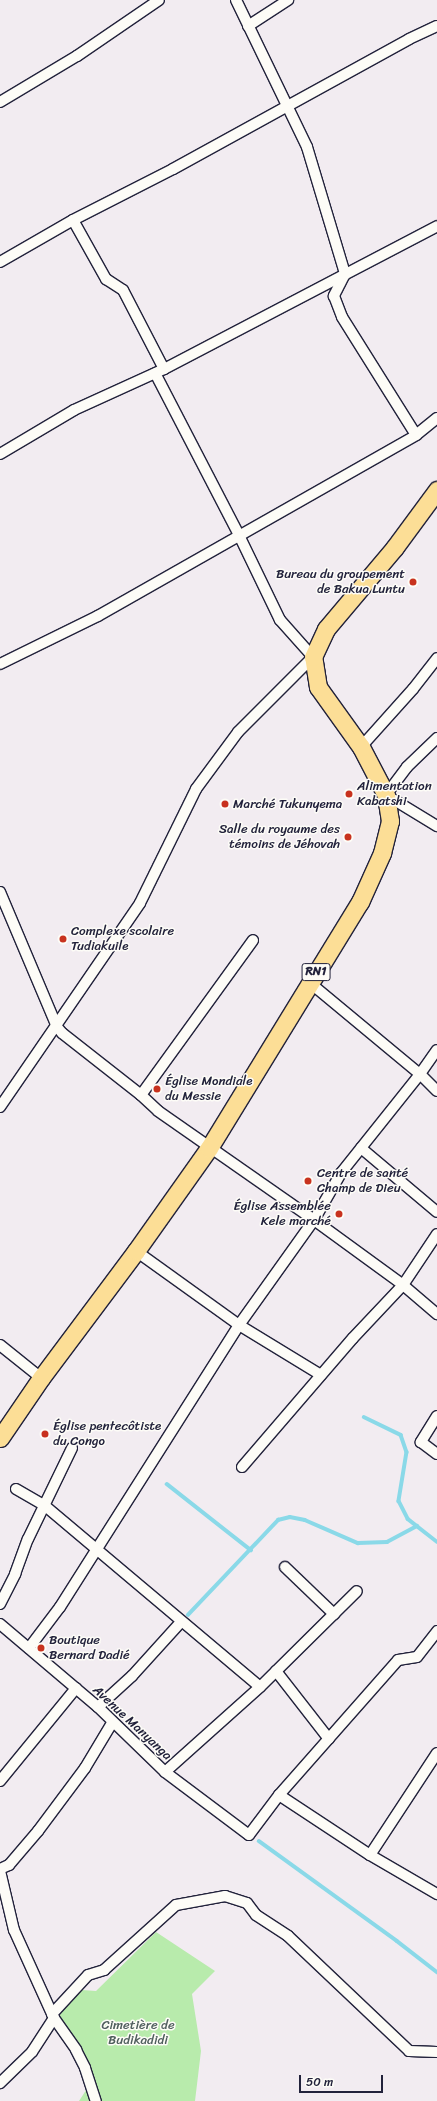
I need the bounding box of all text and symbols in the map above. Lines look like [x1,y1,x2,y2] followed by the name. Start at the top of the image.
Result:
[276,567,405,598] place label: Bureau du groupement de Bakua Luntu
[408,577,418,587] marker: Bureau du groupement de Bakua Luntu
[357,779,432,810] place label: Alimentation Kabatshi
[344,789,354,799] marker: Alimentation Kabatshi
[233,796,342,812] place label: Marché Tukunyema
[220,799,230,809] marker: Marché Tukunyema
[219,822,340,853] place label: Salle du royaume des témoins de Jéhovah
[343,832,353,842] marker: Salle du royaume des témoins de Jéhovah
[71,924,174,955] place label: Complexe scolaire Tudiakuile
[58,934,68,944] marker: Complexe scolaire Tudiakuile
[301,962,331,982] road number: RN1
[165,1074,253,1105] place label: Église Mondiale du Messie
[152,1084,162,1094] marker: Église Mondiale du Messie
[317,1166,408,1197] place label: Centre de santé Champ de Dieu
[302,1175,314,1187] marker: Centre de santé Champ de Dieu
[233,1199,331,1230] place label: Église Assemblée Kele marché
[334,1209,344,1219] marker: Église Assemblée Kele marché
[53,1419,162,1450] place label: Église pentecôtiste du Congo
[40,1429,50,1439] marker: Église pentecôtiste du Congo
[49,1633,130,1664] place label: Boutique Bernard Dadié
[36,1643,46,1653] marker: Boutique Bernard Dadié
[89,1682,175,1764] street label: Avenue Manyanga
[101,2018,175,2049] park label: Cimetière de Budikadidi
[301,2067,385,2093] scale bar
[306,2071,333,2093] text: 50 m

